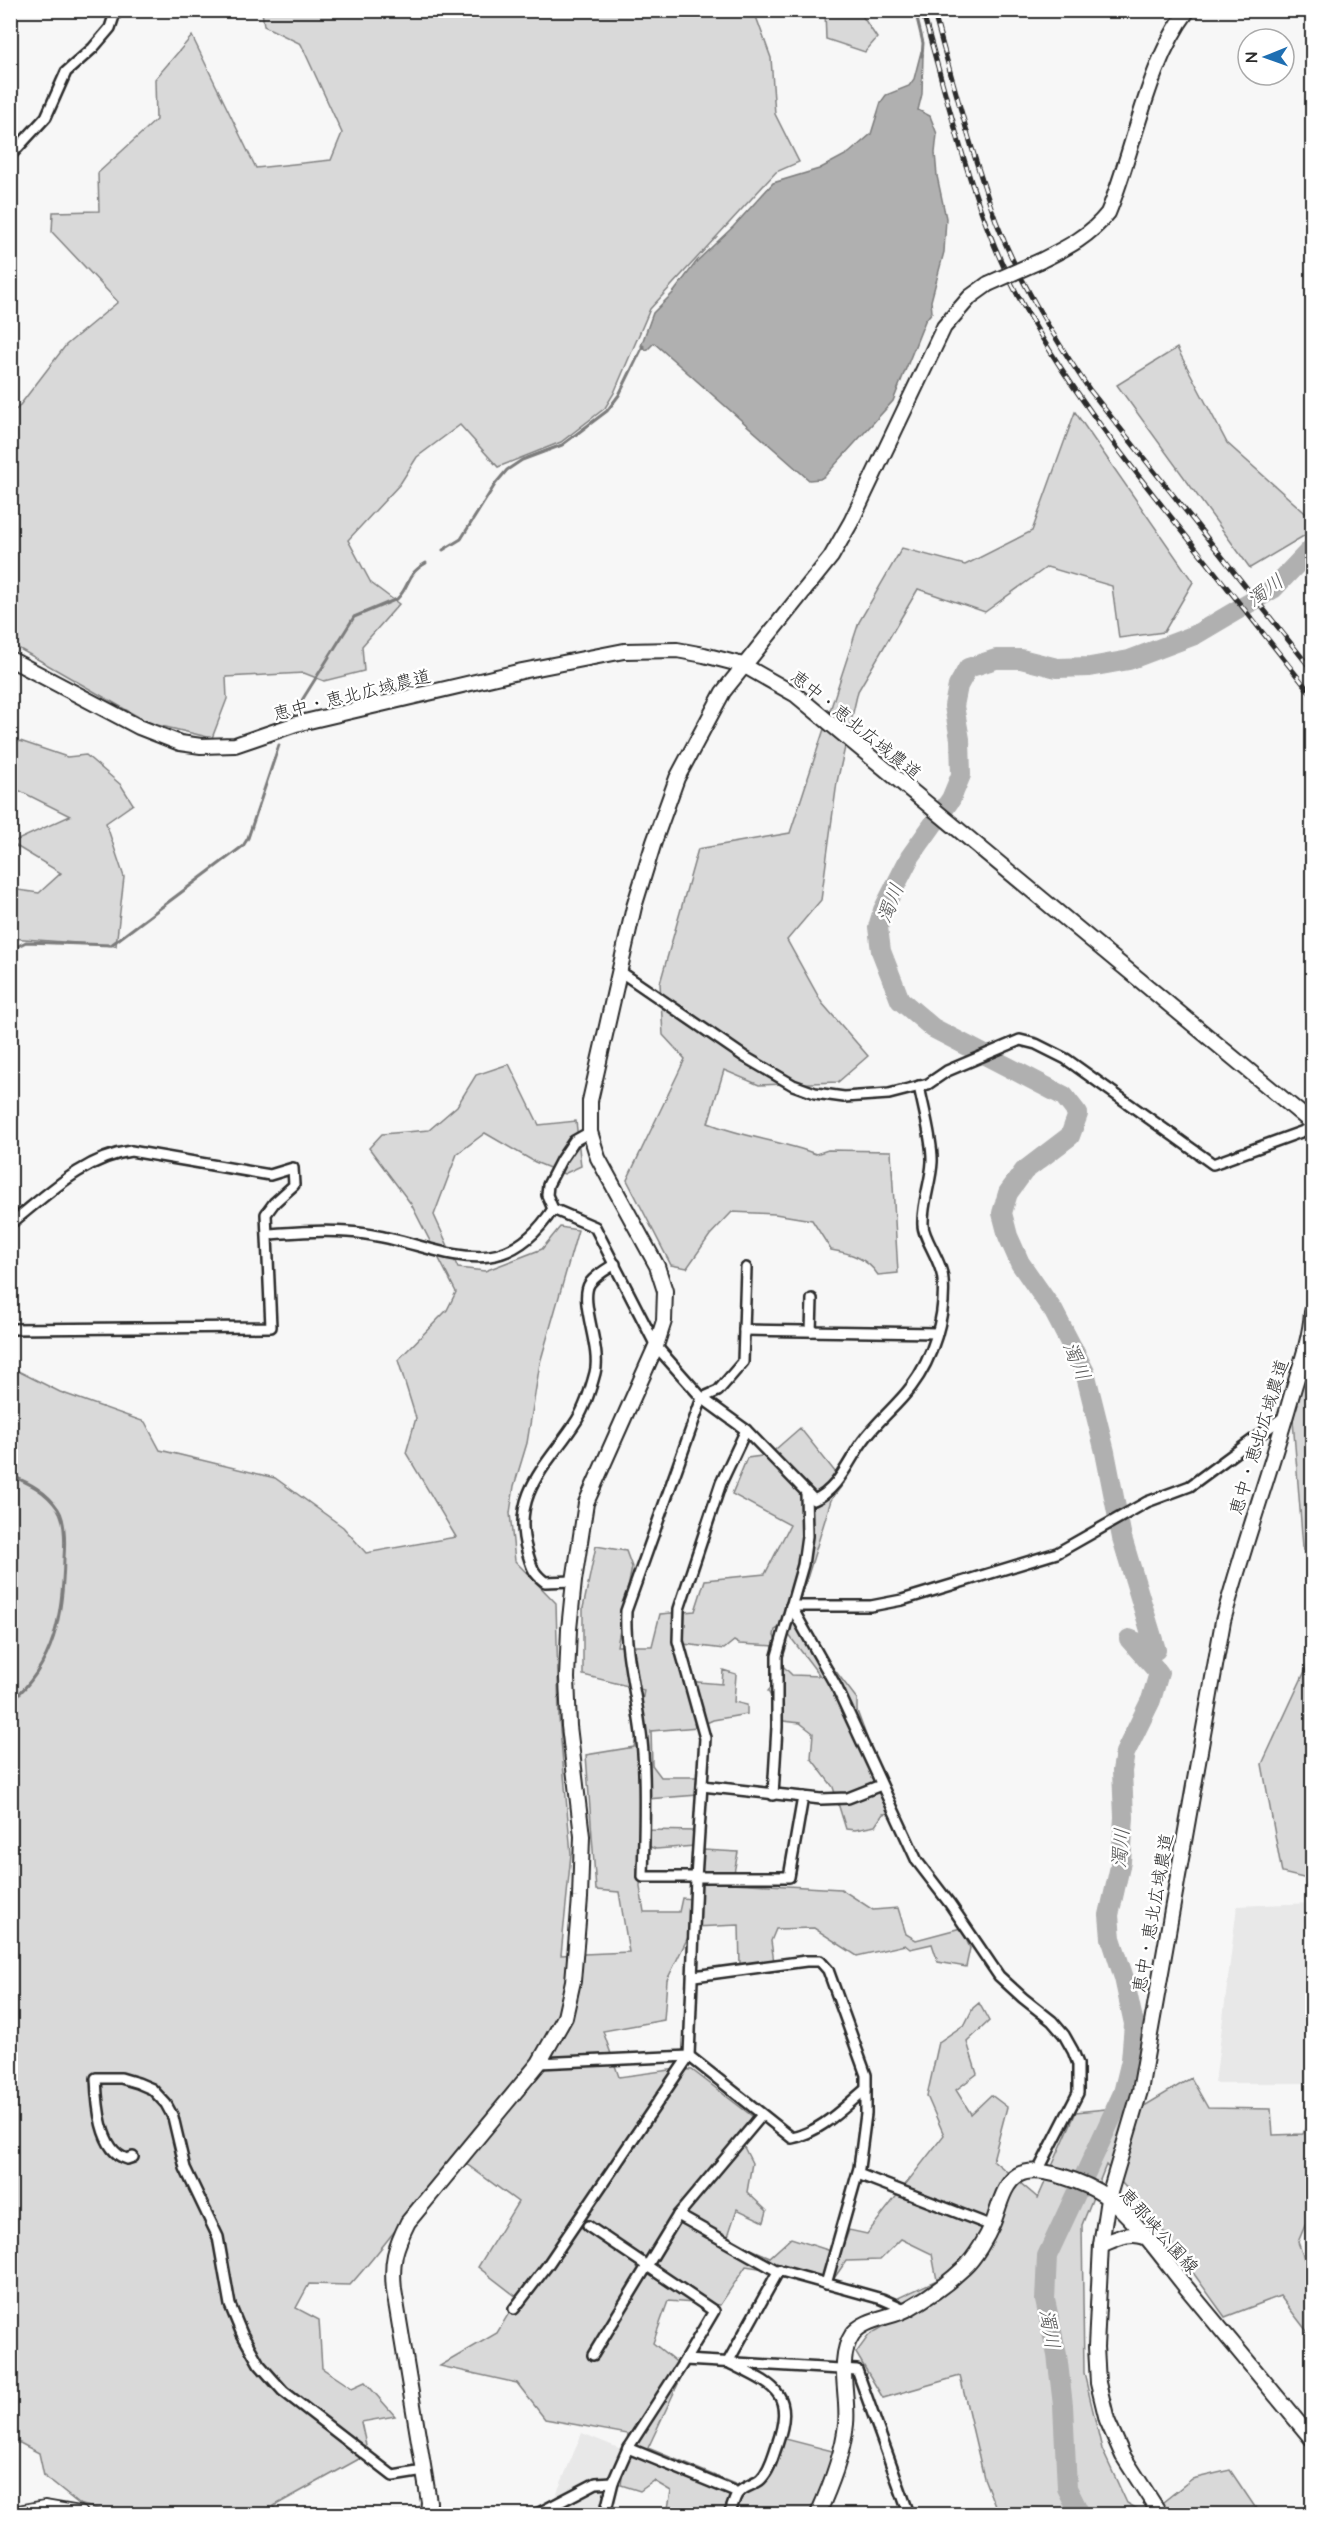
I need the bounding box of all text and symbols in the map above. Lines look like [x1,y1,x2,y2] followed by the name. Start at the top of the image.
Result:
[1236,27,1296,87] north arrow
[1241,52,1263,62] text: N
[1241,568,1290,614] water label: 濁川
[271,664,434,727] street label: 恵中・恵北広域農道
[785,665,927,786] street label: 恵中・恵北広域農道
[870,880,911,927] water label: 濁川
[1055,1338,1097,1385] water label: 濁川
[1224,1356,1295,1518] street label: 恵中・恵北広域農道
[1105,1827,1137,1869] water label: 濁川
[1127,1831,1180,1995] street label: 恵中・恵北広域農道
[1113,2183,1204,2280] street label: 恵那峡公園線
[1032,2307,1066,2351] water label: 濁川

